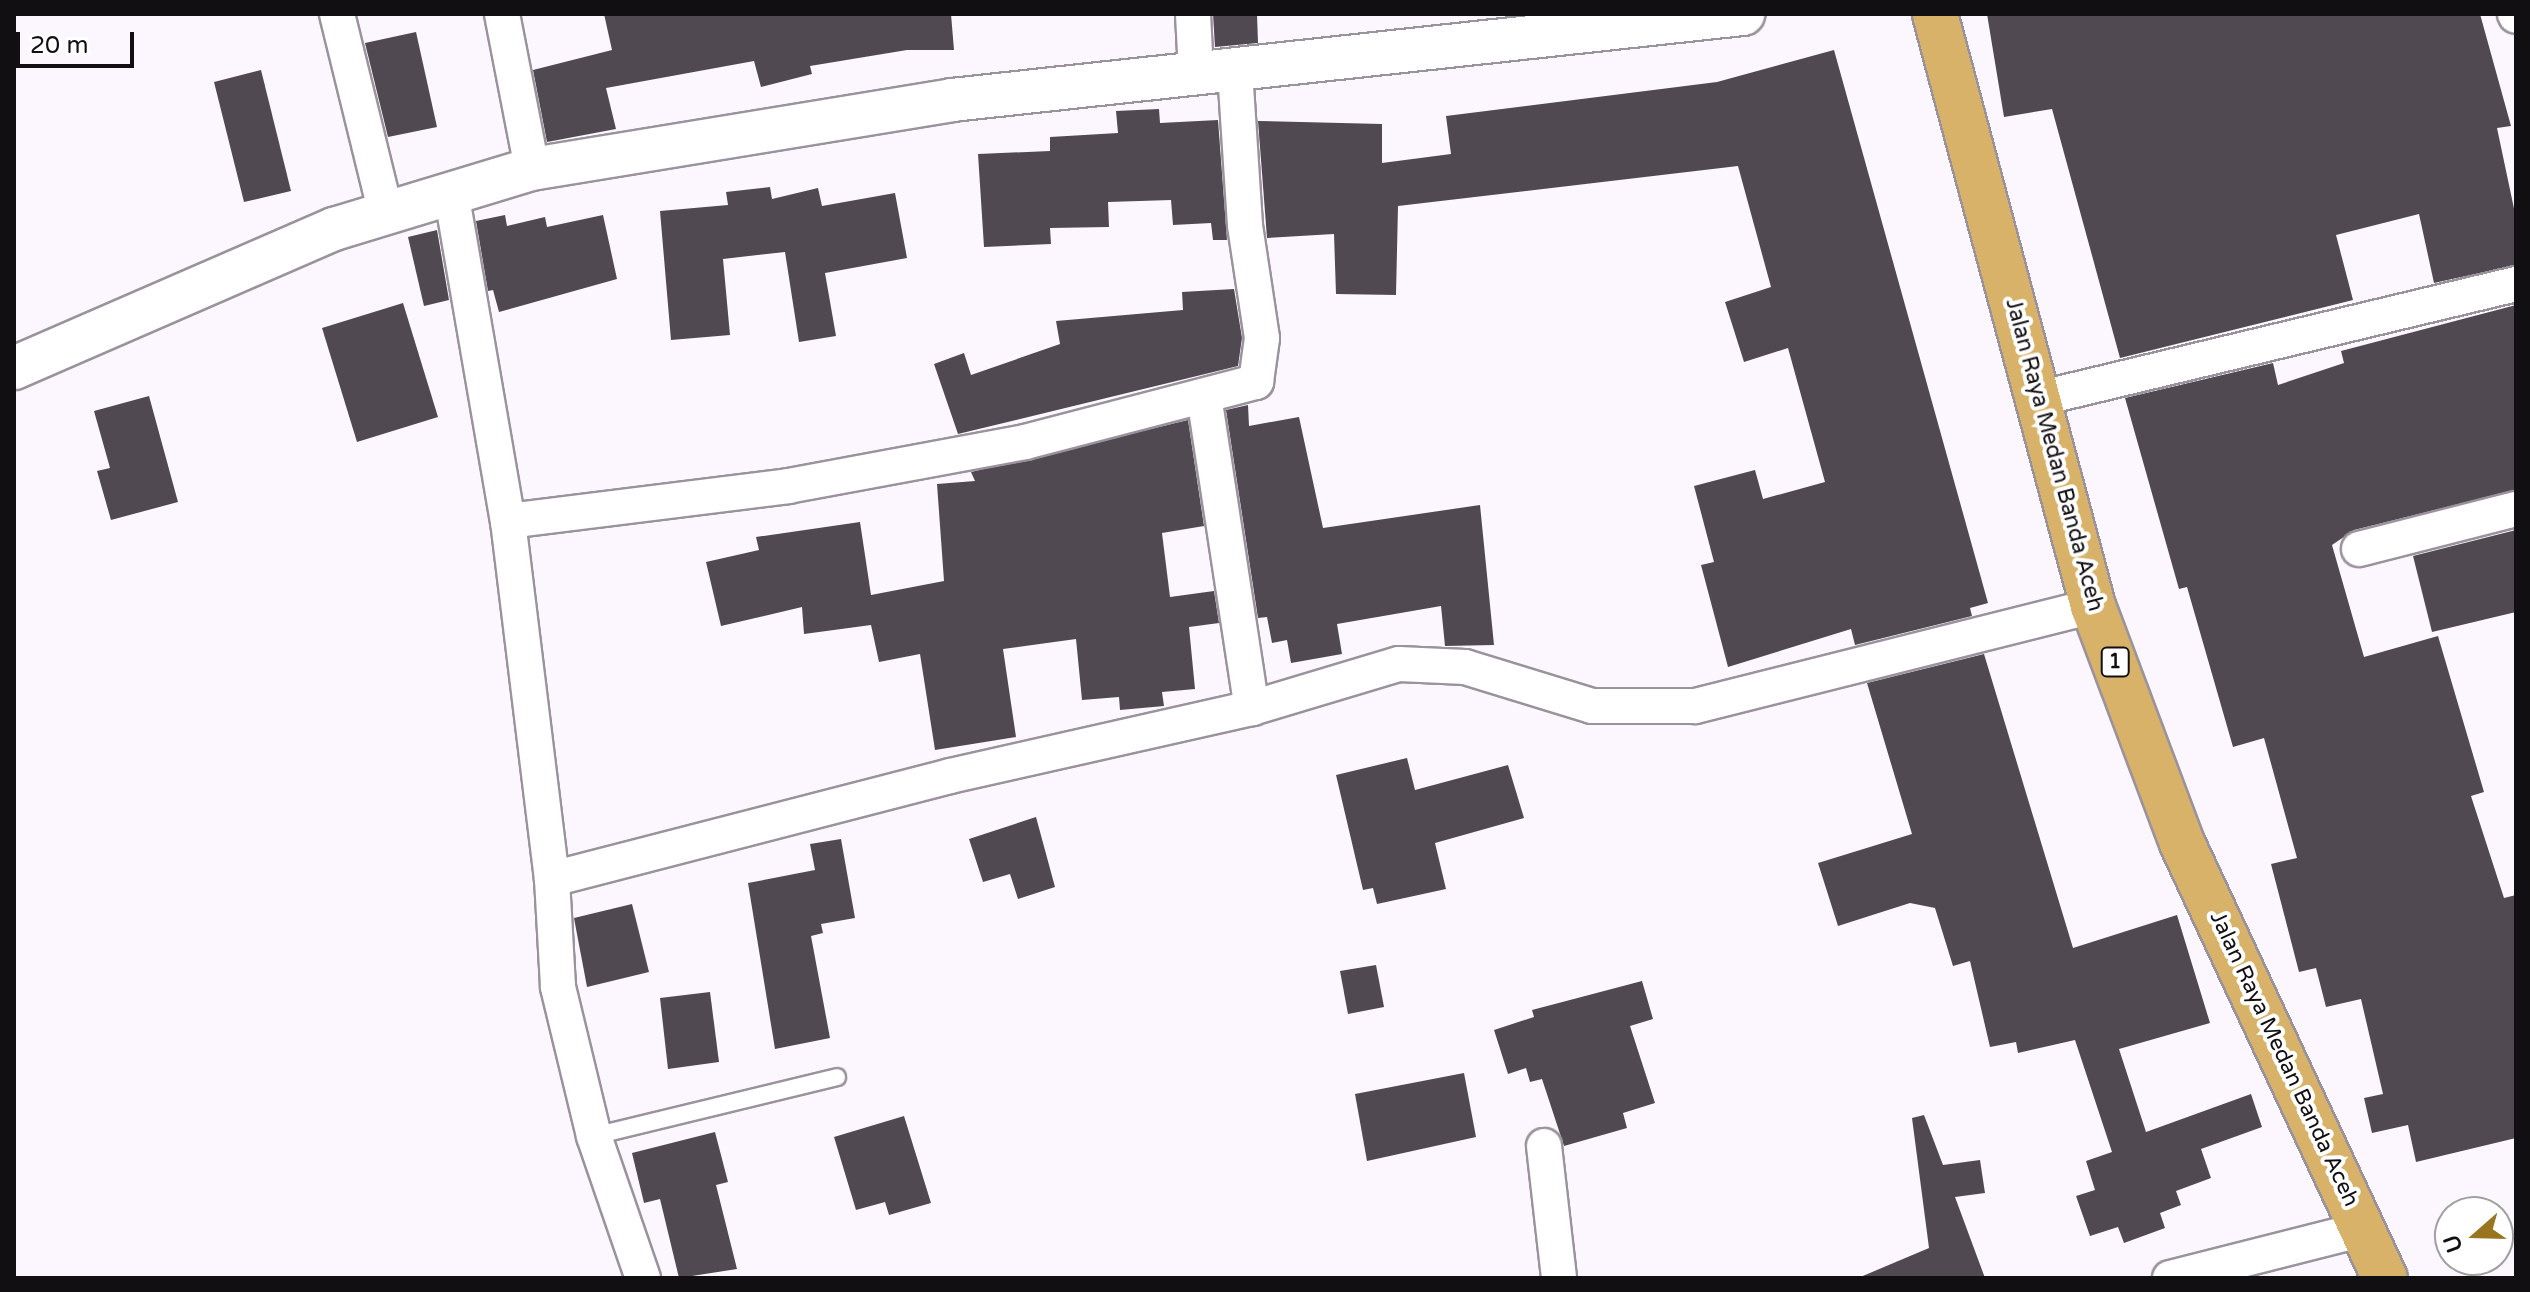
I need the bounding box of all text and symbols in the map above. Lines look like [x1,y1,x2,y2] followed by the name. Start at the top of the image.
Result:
[20,16,138,66] scale bar
[30,31,88,60] text: 20 m
[2000,296,2108,614] street label: Jalan Raya Medan Banda Aceh
[2099,646,2131,678] road number: 1
[2204,907,2364,1211] street label: Jalan Raya Medan Banda Aceh
[2434,1196,2514,1276] north arrow
[2438,1231,2468,1256] text: U

